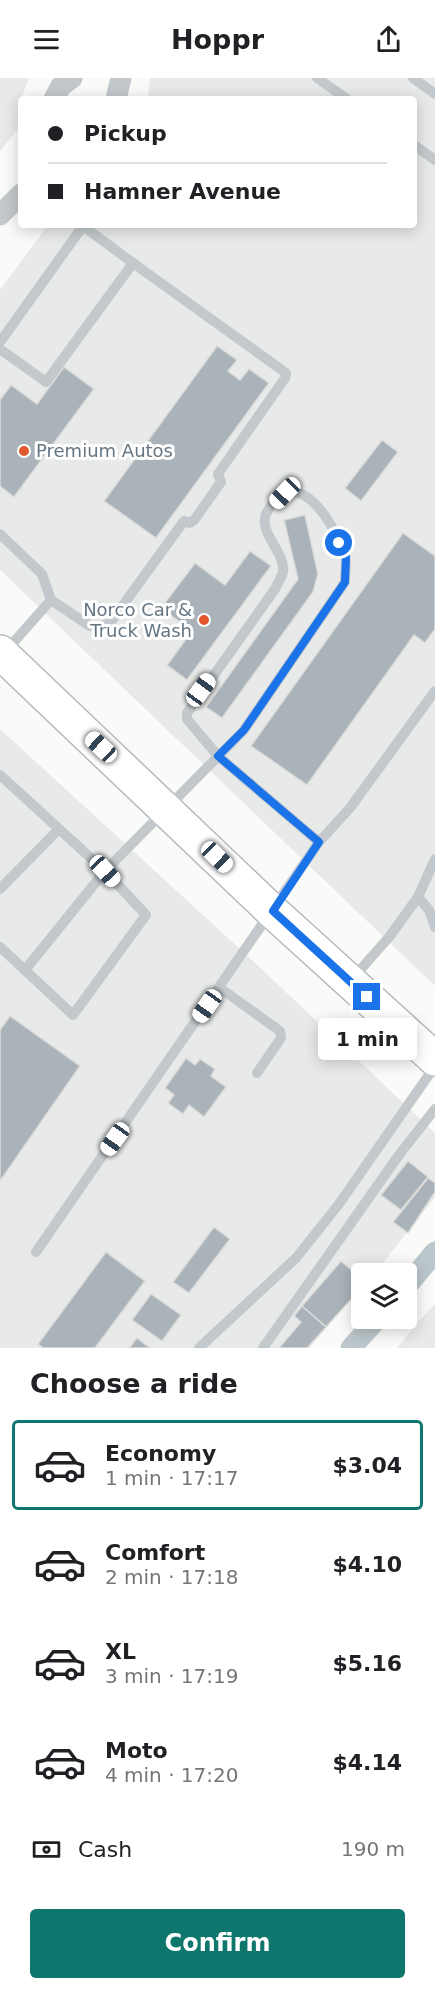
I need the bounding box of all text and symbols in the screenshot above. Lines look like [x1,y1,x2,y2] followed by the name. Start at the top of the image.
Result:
[30,23,63,56] icon: menu
[372,23,405,56] icon: share
[171,24,264,55] text: Hoppr
[84,121,167,146] text: Pickup
[84,179,281,204] text: Hamner Avenue
[36,440,173,461] place label: Premium Autos
[17,444,31,458] marker: Premium Autos
[266,474,304,512] car
[325,529,352,556] route start
[83,599,192,641] place label: Norco Car & Truck Wash
[197,613,211,627] marker: Norco Car & Truck Wash
[183,670,219,710] car
[82,728,120,766] car
[198,838,236,876] car
[86,852,124,890] car
[353,983,380,1010] route end
[189,986,225,1026] car
[318,1018,416,1060] callout: 1 min
[336,1027,399,1051] text: 1 min
[97,1119,133,1159] car
[351,1263,417,1329] map controls
[351,1263,417,1329] button: layers
[30,1368,238,1399] text: Choose a ride
[33,1438,87,1492] icon: car
[105,1441,216,1466] text: Economy
[332,1453,402,1478] text: $3.04
[105,1466,239,1490] text: 1 min · 17:17
[33,1537,87,1591] icon: car
[105,1540,205,1565] text: Comfort
[332,1552,402,1577] text: $4.10
[105,1565,239,1589] text: 2 min · 17:18
[33,1636,87,1690] icon: car
[105,1639,136,1664] text: XL
[332,1651,402,1676] text: $5.16
[105,1664,239,1688] text: 3 min · 17:19
[33,1735,87,1789] icon: car
[105,1738,168,1763] text: Moto
[332,1750,402,1775] text: $4.14
[105,1763,239,1787] text: 4 min · 17:20
[30,1833,63,1866] icon: cash
[78,1837,132,1862] text: Cash
[341,1837,405,1861] text: 190 m
[30,1909,405,1978] button: Confirm

